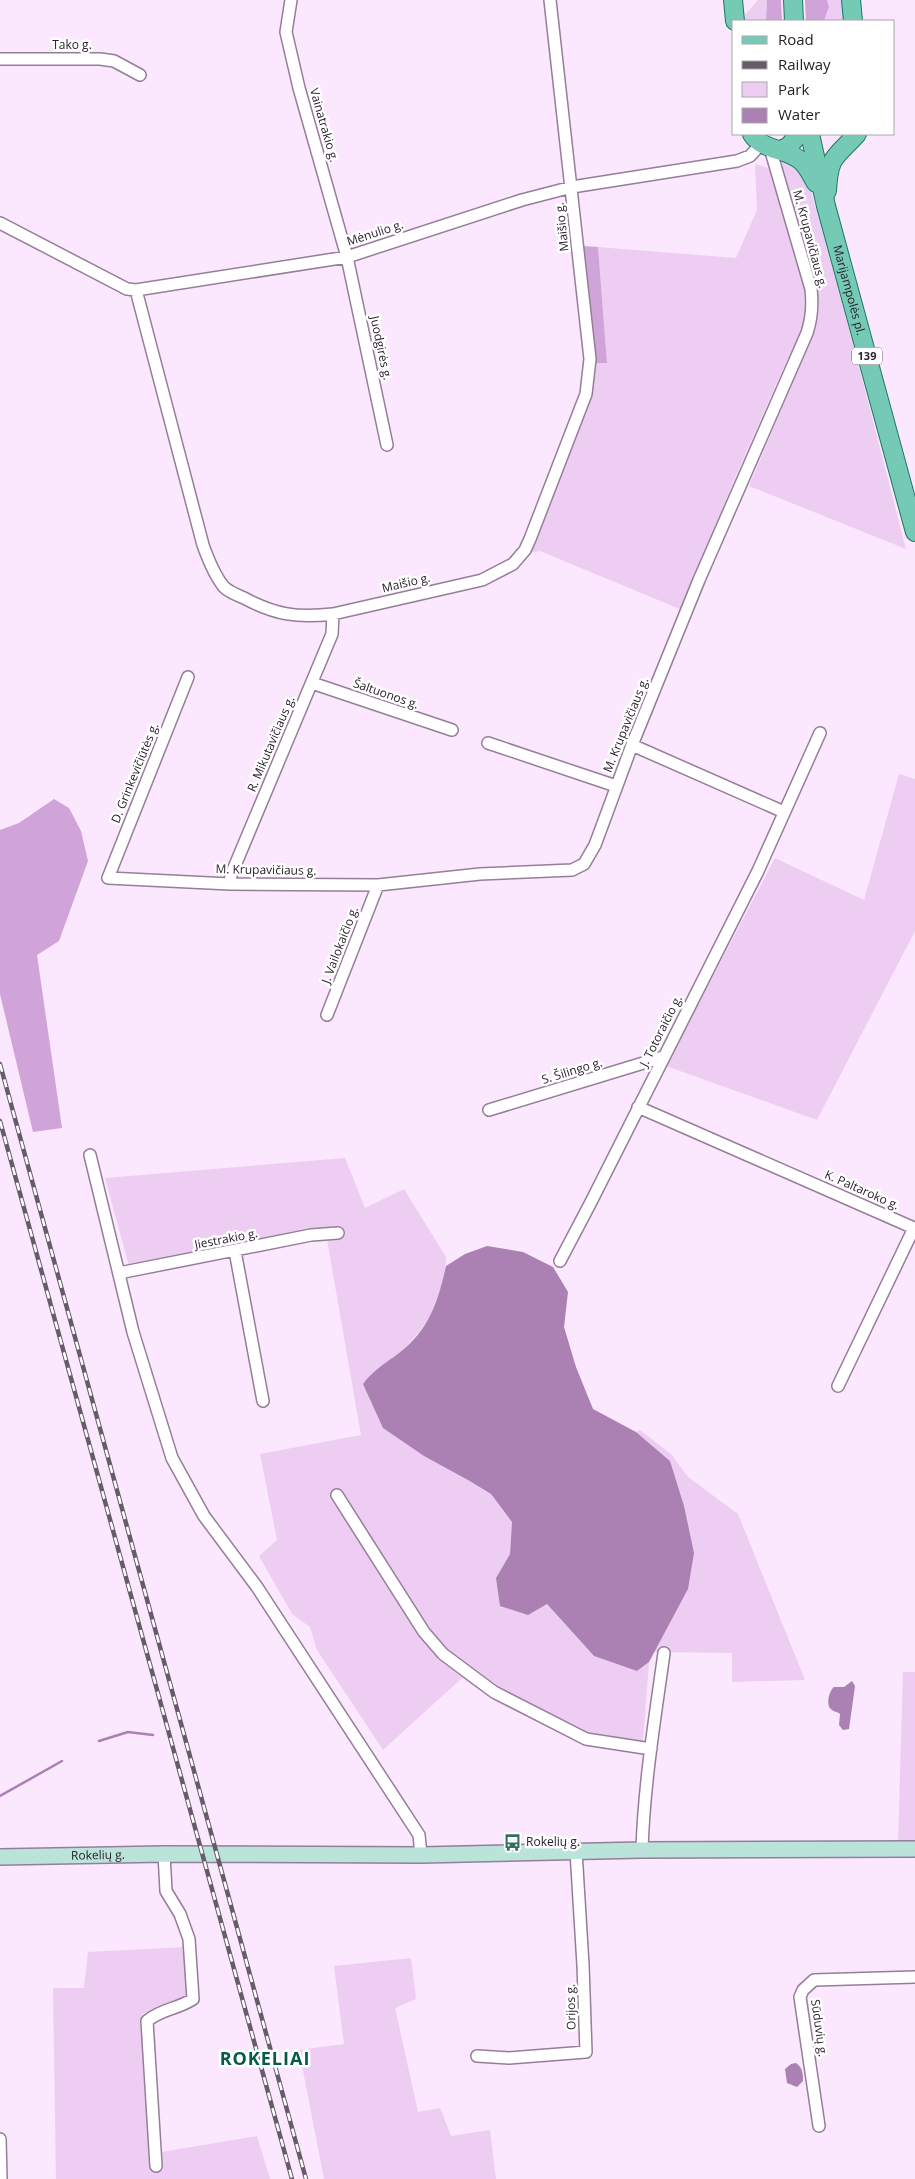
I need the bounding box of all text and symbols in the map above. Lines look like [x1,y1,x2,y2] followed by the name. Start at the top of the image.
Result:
[732,20,895,135] legend
[778,29,814,49] text: Road
[52,36,92,53] street label: Tako g.
[778,54,831,74] text: Railway
[778,79,809,99] text: Park
[306,86,343,164] street label: Vainatrakio g.
[778,104,820,124] text: Water
[789,188,832,290] street label: M. Krupavičiaus g.
[550,202,573,252] street label: Maišio g.
[344,215,405,250] street label: Mėnulio g.
[829,243,870,337] street label: Marijampolės pl.
[366,313,397,381] street label: Juodgirės g.
[852,348,882,364] road number: 139
[380,569,432,596] street label: Maišio g.
[351,674,421,713] street label: Šaltuonos g.
[599,675,652,775] street label: M. Krupavičiaus g.
[243,693,298,794] street label: R. Mikutavičiaus g.
[107,720,162,825] street label: D. Grinkevičiūtės g.
[215,860,317,879] street label: M. Krupavičiaus g.
[317,904,362,987] street label: J. Vailokaičio g.
[635,992,686,1070] street label: J. Totoraičio g.
[540,1053,604,1088] street label: S. Šilingo g.
[822,1166,902,1214] street label: K. Paltaroko g.
[192,1224,259,1253] street label: Jiestrakio g.
[502,1832,522,1852] bus stop icon: Rokelių g.
[526,1833,580,1850] place label: Rokelių g.
[71,1846,125,1864] street label: Rokelių g.
[562,1984,579,2030] street label: Orijos g.
[807,1998,832,2058] street label: Sūduvių g.
[220,2046,310,2070] district label: ROKELIAI

